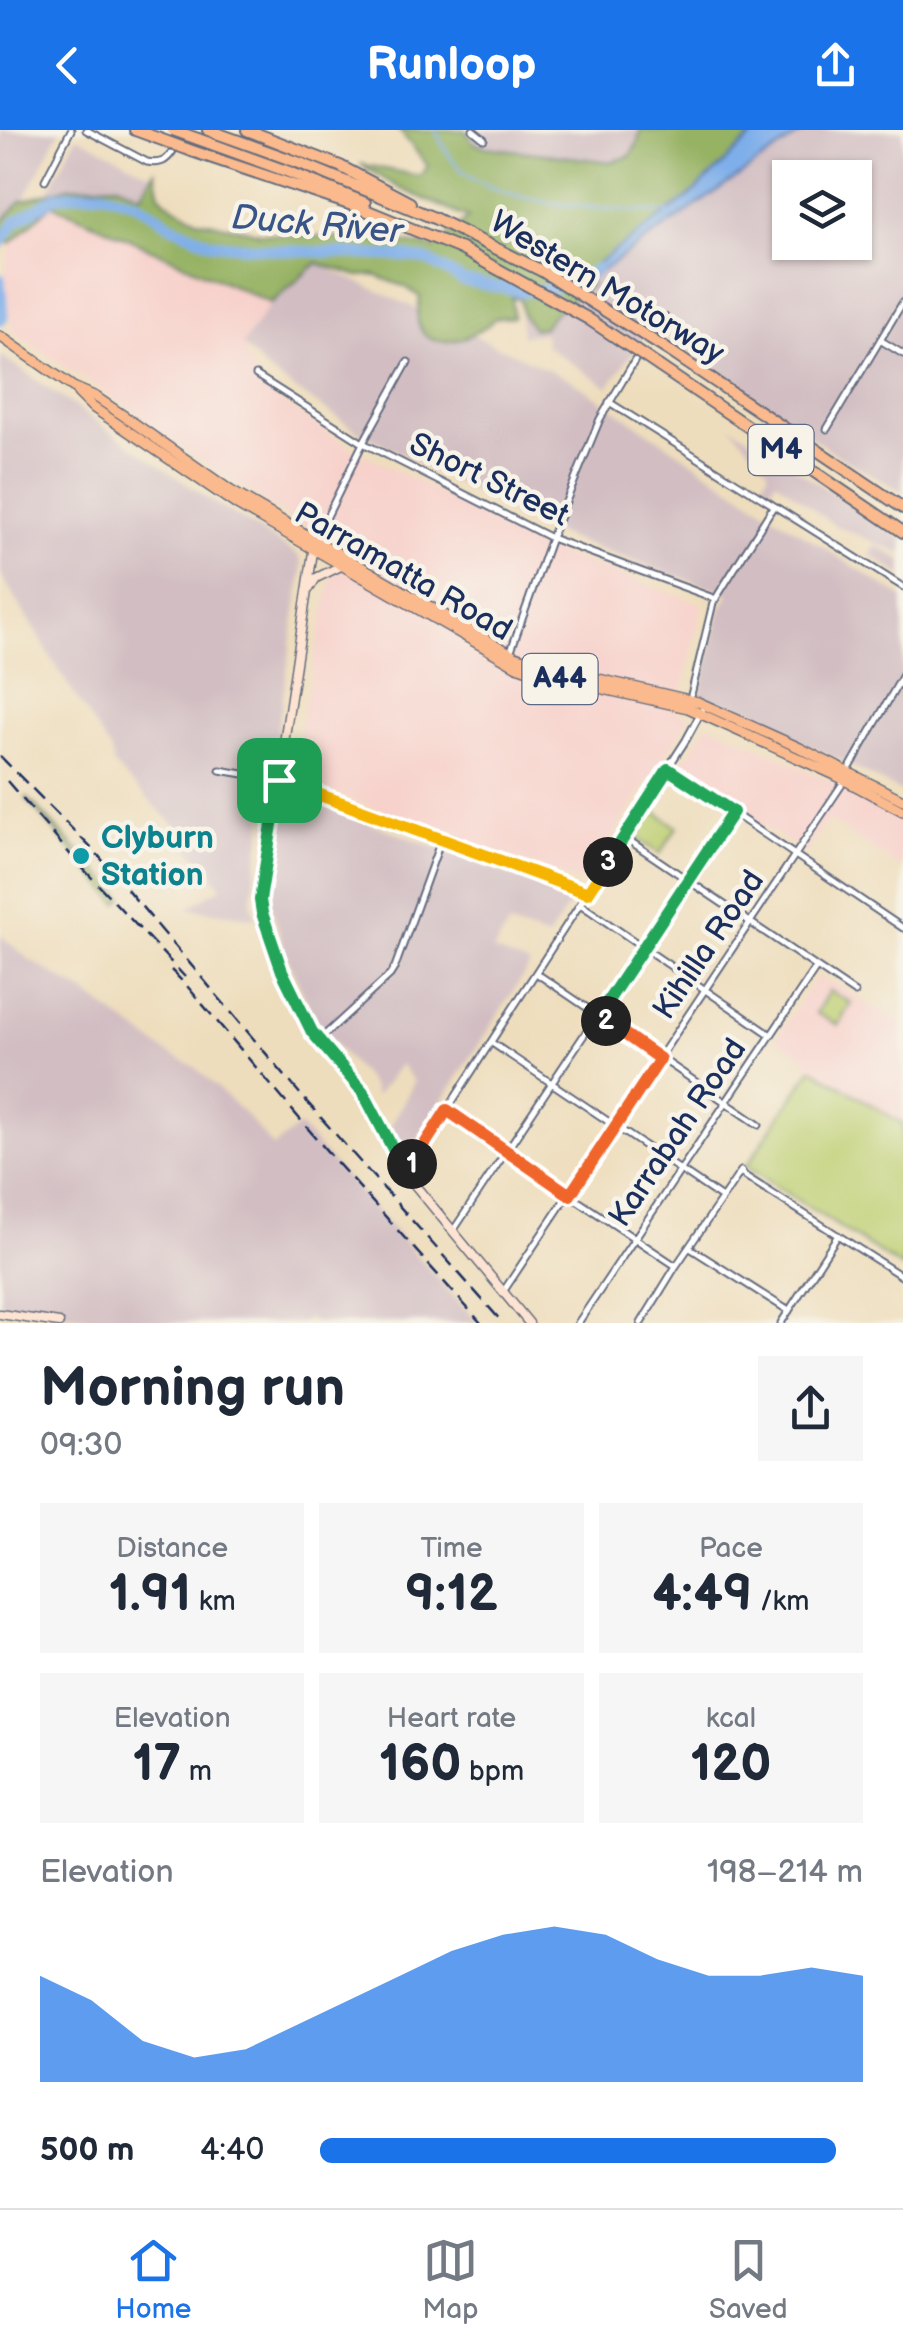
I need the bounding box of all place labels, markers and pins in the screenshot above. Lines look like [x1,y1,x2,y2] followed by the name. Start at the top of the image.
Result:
[237,738,322,823] pin
[101,819,214,895] place label: Clyburn Station
[583,837,633,887] pin: 3
[70,845,92,867] marker: Clyburn Station
[581,996,631,1046] pin: 2
[387,1139,437,1189] pin: 1

